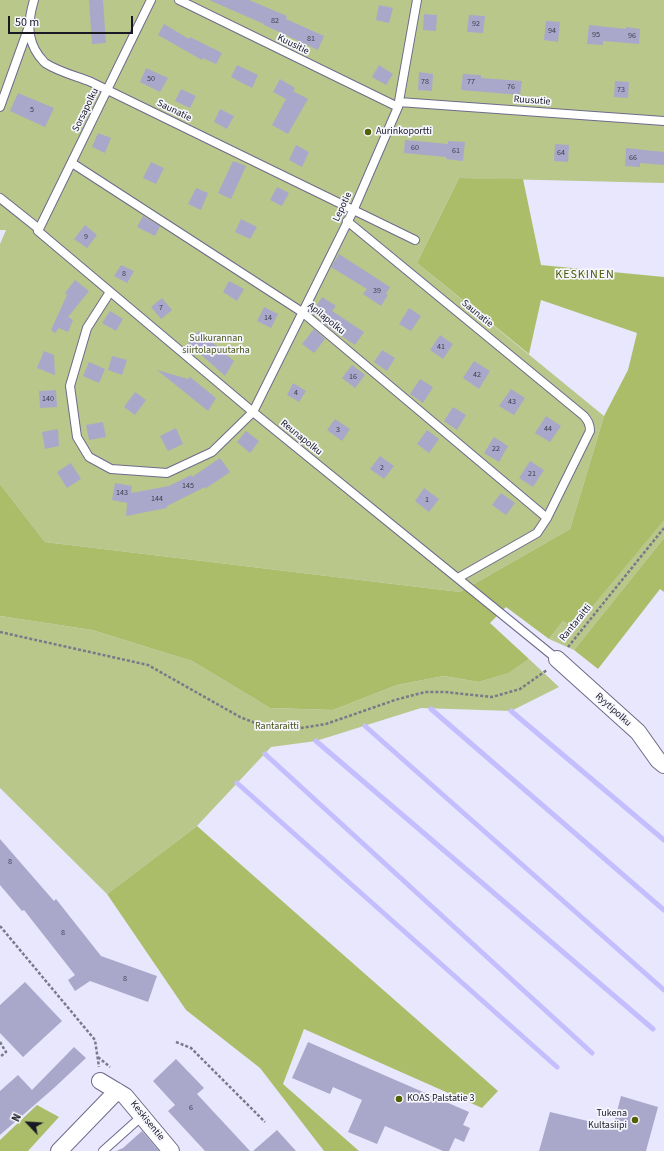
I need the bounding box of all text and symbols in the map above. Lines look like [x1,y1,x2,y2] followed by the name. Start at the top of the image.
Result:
[10,8,135,34] scale bar
[15,14,39,31] text: 50 m
[271,16,279,26] house number: 82
[472,19,480,29] house number: 92
[548,26,556,36] house number: 94
[592,30,600,40] house number: 95
[628,31,636,41] house number: 96
[275,32,311,58] street label: Kuusitie
[307,34,315,44] house number: 81
[147,74,155,84] house number: 50
[421,77,429,87] house number: 78
[467,77,475,87] house number: 77
[507,82,515,92] house number: 76
[617,85,625,95] house number: 73
[70,86,102,134] street label: Sorsapolku
[513,94,551,108] street label: Ruusutie
[155,97,193,125] street label: Saunatie
[30,105,34,115] house number: 5
[376,126,432,138] place label: Aurinkoportti
[363,127,373,137] marker: Aurinkoportti
[411,143,419,153] house number: 60
[452,146,460,156] house number: 61
[557,148,565,158] house number: 64
[629,153,637,163] house number: 66
[331,190,355,224] street label: Lepotie
[84,232,88,242] house number: 9
[555,268,615,282] district label: KESKINEN
[122,269,126,279] house number: 8
[373,286,381,296] house number: 39
[459,298,495,330] street label: Saunatie
[305,300,347,338] street label: Apilapolku
[159,303,163,313] house number: 7
[264,313,272,323] house number: 14
[182,333,250,356] park label: Sulkurannan siirtolapuutarha
[437,342,445,352] house number: 41
[473,370,481,380] house number: 42
[349,372,357,382] house number: 16
[294,388,298,398] house number: 4
[42,394,54,404] house number: 140
[508,397,516,407] house number: 43
[278,418,324,458] street label: Reunapolku
[544,424,552,434] house number: 44
[336,425,340,435] house number: 3
[492,444,500,454] house number: 22
[380,463,384,473] house number: 2
[528,469,536,479] house number: 21
[182,481,194,491] house number: 145
[116,488,128,498] house number: 143
[151,494,163,504] house number: 144
[425,495,429,505] house number: 1
[557,602,595,644] street label: Rantaraitti
[592,691,634,729] street label: Ryytipolku
[255,721,299,733] park label: Rantaraitti
[8,857,12,867] house number: 8
[61,928,65,938] house number: 8
[123,974,127,984] house number: 8
[407,1093,475,1105] place label: KOAS Palstatie 3
[394,1094,404,1104] marker: KOAS Palstatie 3
[127,1099,167,1143] street label: Keskisentie
[8,1103,48,1143] north arrow
[189,1103,193,1113] house number: 6
[588,1108,627,1132] place label: Tukena Kultasiipi
[8,1111,25,1124] text: N
[630,1115,640,1125] marker: Tukena Kultasiipi

